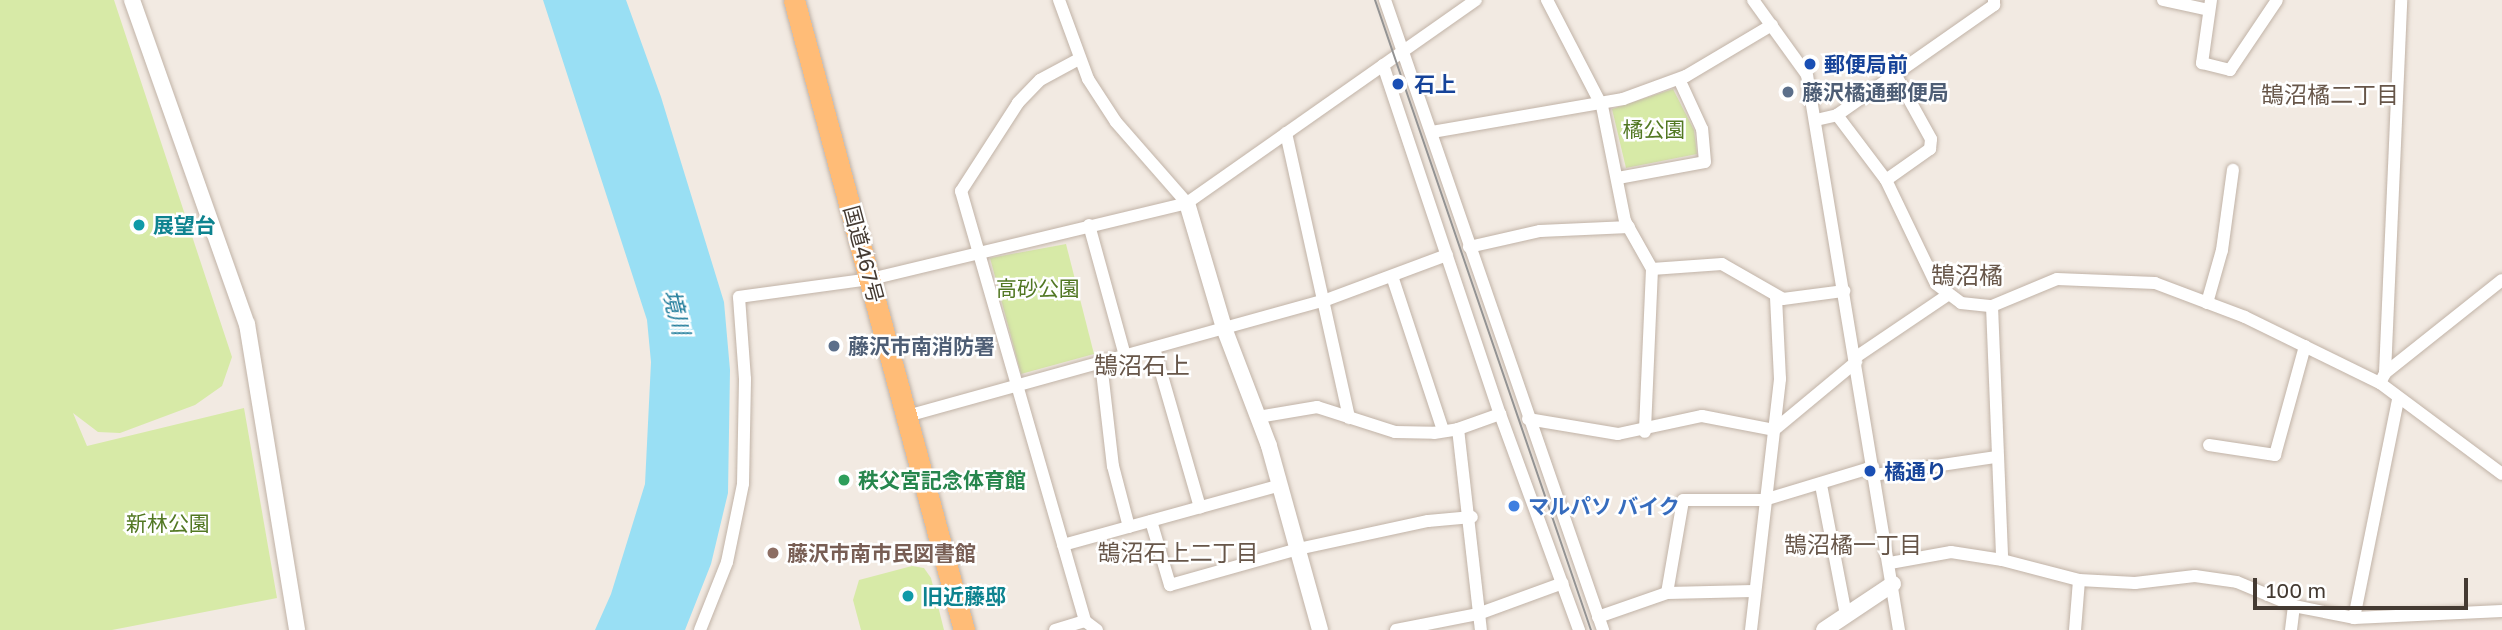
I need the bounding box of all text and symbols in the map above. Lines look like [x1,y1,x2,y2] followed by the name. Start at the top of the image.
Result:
[1824,51,1908,77] place label: 郵便局前
[1802,56,1818,72] marker: 郵便局前
[1414,71,1456,97] place label: 石上
[1388,74,1408,94] marker: 石上
[1802,79,1949,105] place label: 藤沢橘通郵便局
[2261,80,2399,108] district label: 鵠沼橘二丁目
[1780,84,1796,100] marker: 藤沢橘通郵便局
[1623,116,1685,142] park label: 橘公園
[839,203,889,305] street label: 国道467号
[153,212,216,238] place label: 展望台
[131,217,147,233] marker: 展望台
[1931,261,2003,289] district label: 鵠沼橘
[996,275,1080,301] park label: 高砂公園
[658,286,696,338] water label: 境川
[848,333,995,359] place label: 藤沢市南消防署
[826,338,842,354] marker: 藤沢市南消防署
[1094,351,1190,379] district label: 鵠沼石上
[1884,458,1947,484] place label: 橘通り
[1862,463,1878,479] marker: 橘通り
[858,467,1026,493] place label: 秩父宮記念体育館
[836,472,852,488] marker: 秩父宮記念体育館
[1528,493,1680,519] place label: マルパソ バイク
[1506,498,1522,514] marker: マルパソ バイク
[126,510,210,536] park label: 新林公園
[1784,530,1922,558] district label: 鵠沼橘一丁目
[1098,538,1258,566] district label: 鵠沼石上二丁目
[787,540,976,566] place label: 藤沢市南市民図書館
[765,545,781,561] marker: 藤沢市南市民図書館
[2257,564,2472,608] scale bar
[2266,577,2326,603] text: 100 m
[922,583,1006,609] place label: 旧近藤邸
[900,588,916,604] marker: 旧近藤邸

